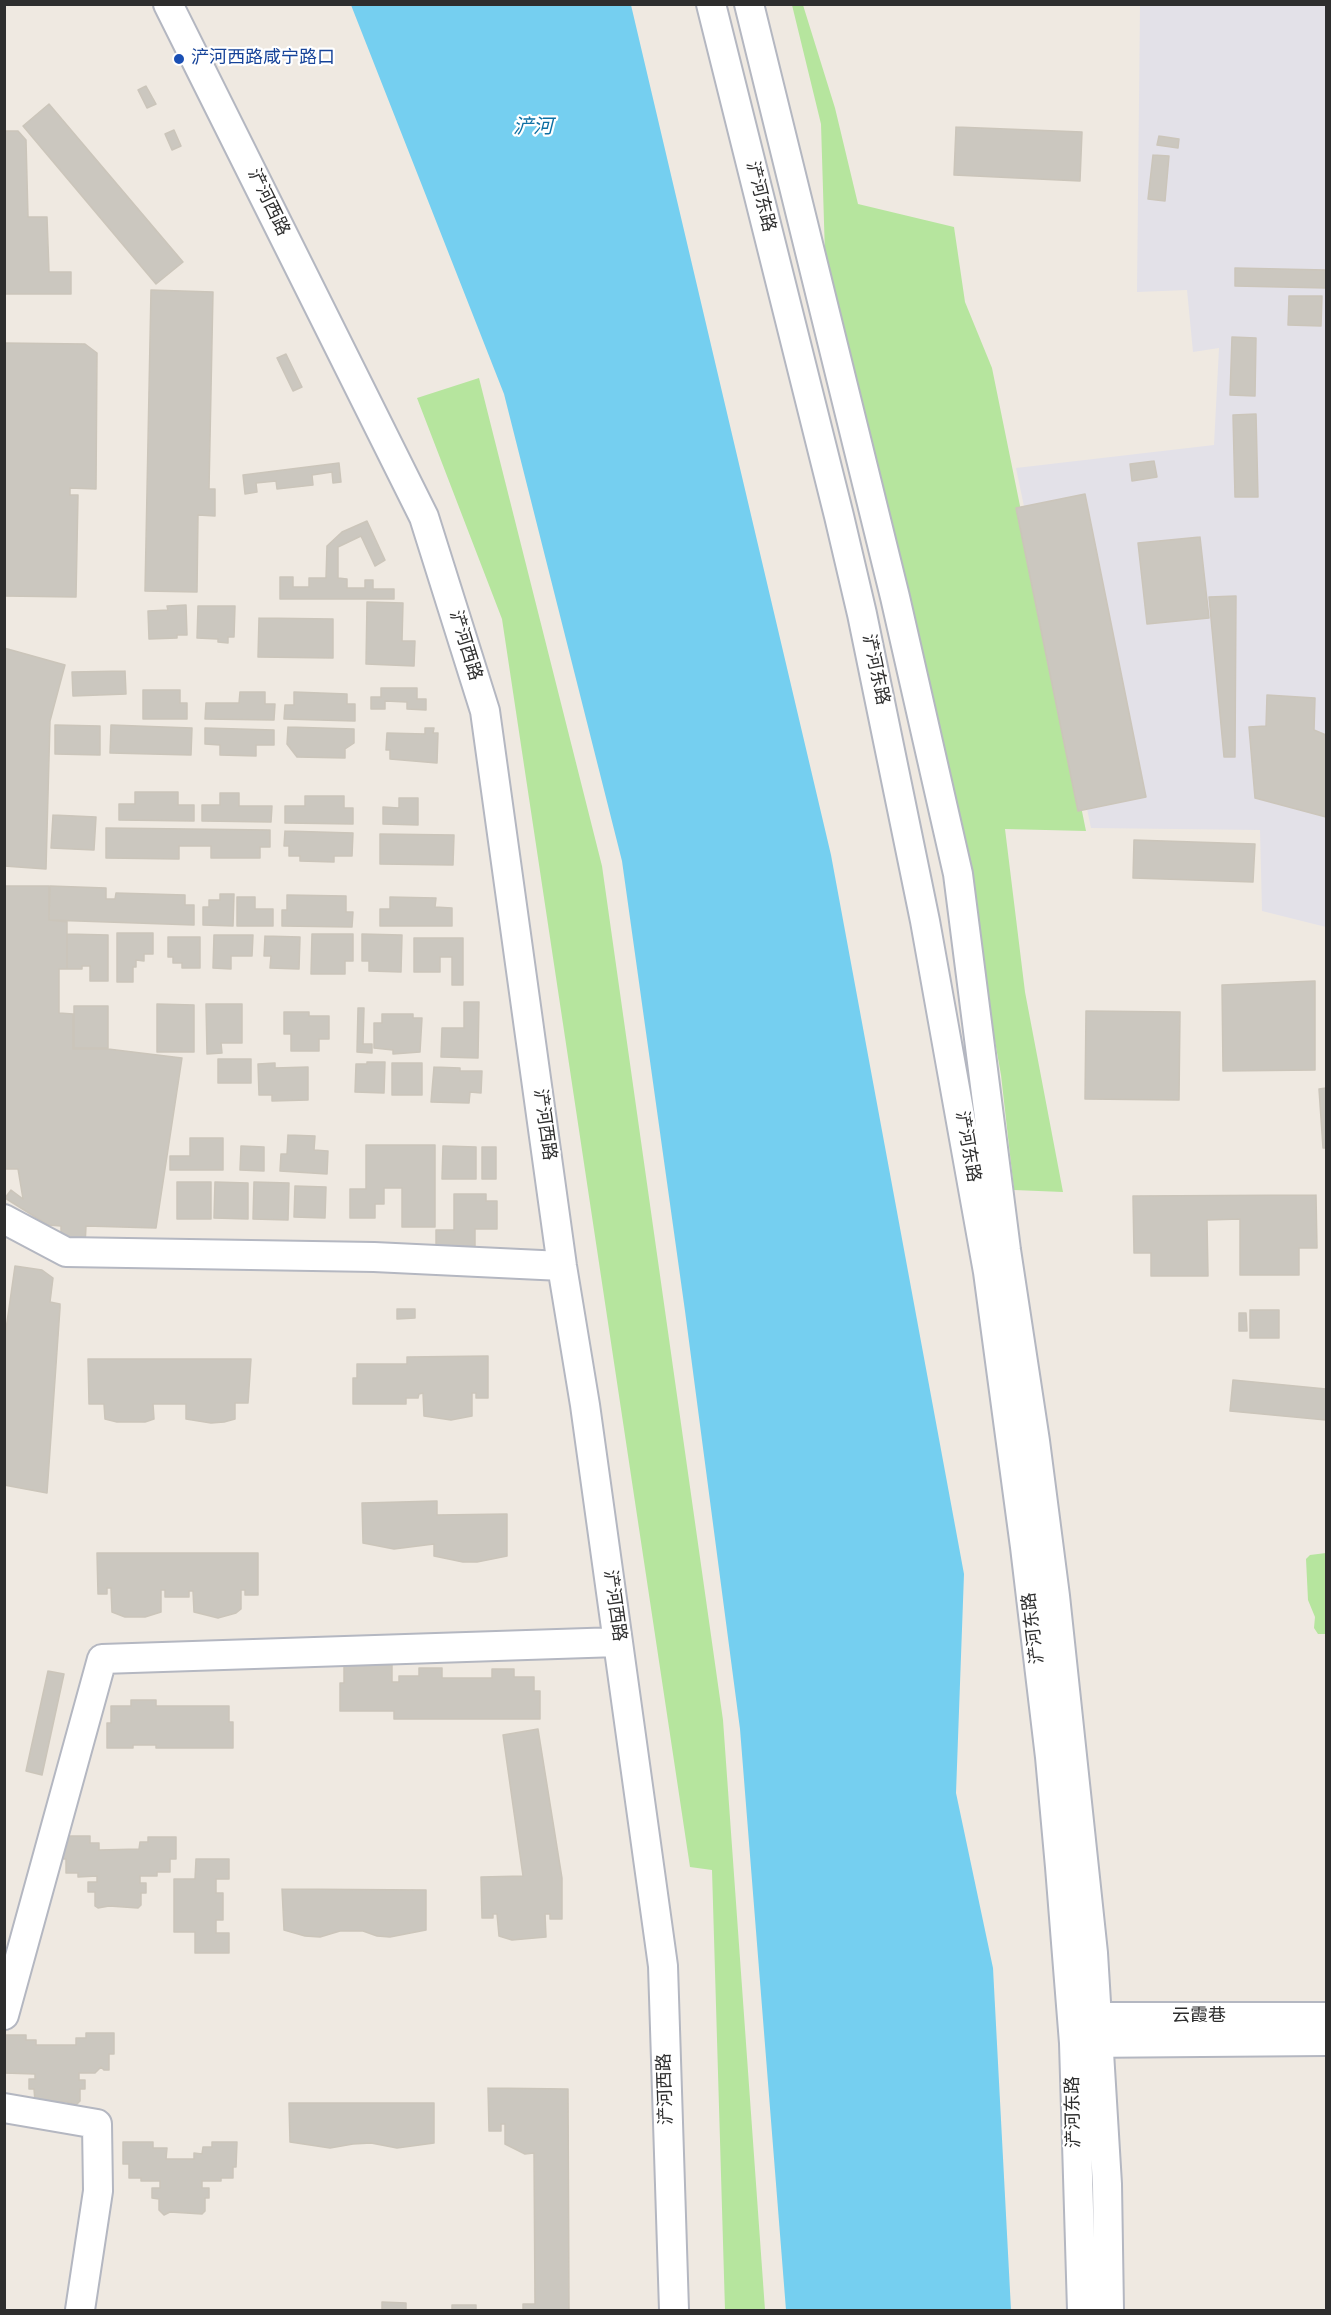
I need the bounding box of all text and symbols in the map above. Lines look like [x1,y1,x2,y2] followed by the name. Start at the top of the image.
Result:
[191,48,335,70] place label: 浐河西路咸宁路口
[172,52,186,66] marker: 浐河西路咸宁路口
[513,117,553,141] water label: 浐河
[740,159,778,235] street label: 浐河东路
[242,166,292,240] street label: 浐河西路
[443,608,485,684] street label: 浐河西路
[856,633,892,707] street label: 浐河东路
[527,1088,559,1162] street label: 浐河西路
[949,1110,983,1184] street label: 浐河东路
[597,1569,629,1643] street label: 浐河西路
[1020,1591,1050,1665] street label: 浐河东路
[1172,2006,1226,2028] street label: 云霞巷
[655,2053,679,2125] street label: 浐河西路
[1064,2076,1086,2148] street label: 浐河东路

